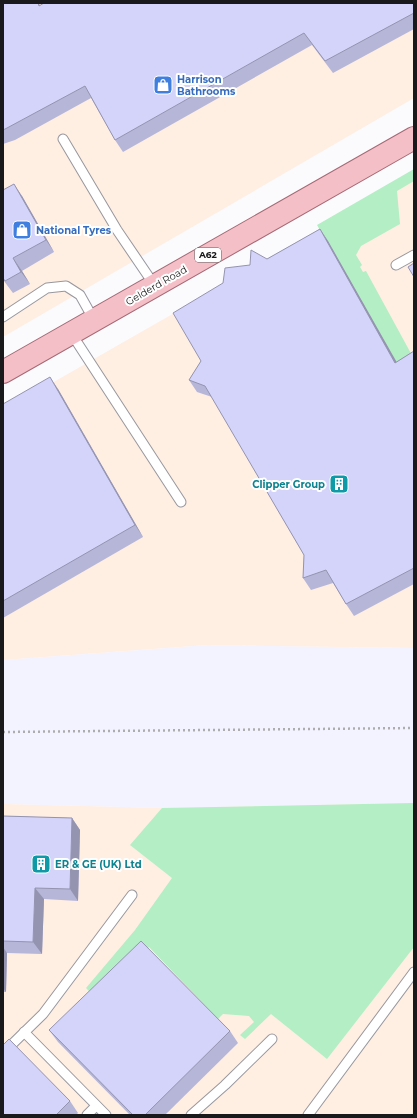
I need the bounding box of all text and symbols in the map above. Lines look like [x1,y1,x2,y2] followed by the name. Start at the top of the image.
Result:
[177,73,236,98] place label: Harrison Bathrooms
[152,74,174,96] shop icon: Harrison Bathrooms
[11,219,33,241] shop icon: National Tyres
[36,224,112,237] place label: National Tyres
[195,248,221,262] road number: A62
[123,263,189,308] street label: Gelderd Road
[328,473,350,495] building icon: Clipper Group
[252,478,325,491] place label: Clipper Group
[30,853,52,875] building icon: ER & GE (UK) Ltd
[55,858,142,871] place label: ER & GE (UK) Ltd

